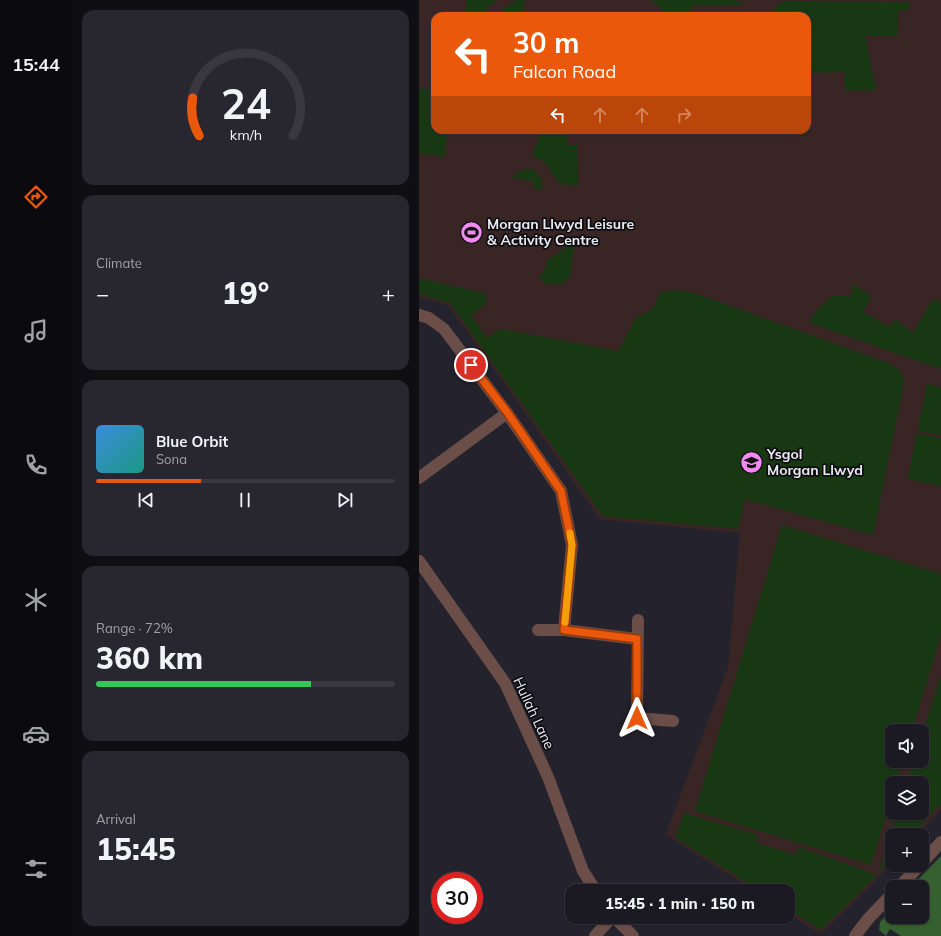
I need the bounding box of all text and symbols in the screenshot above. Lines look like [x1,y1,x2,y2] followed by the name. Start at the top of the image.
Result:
[513,25,579,60] text: 30 m
[447,28,499,80] icon: left
[12,53,60,76] text: 15:44
[513,60,616,83] text: Falcon Road
[221,76,270,128] text: 24
[547,104,569,126] icon: left
[589,104,611,126] icon: ahead
[631,104,653,126] icon: ahead
[673,104,695,126] icon: right
[229,125,262,143] text: km/h
[22,183,50,211] icon: directions
[487,215,635,249] place label: Morgan Llwyd Leisure & Activity Centre
[458,219,484,245] sports icon: Morgan Llwyd Leisure & Activity Centre
[96,255,142,271] text: Climate
[222,274,269,312] text: 19°
[96,280,109,308] text: −
[382,280,395,308] text: +
[22,317,50,345] icon: music
[454,348,488,382] pin
[460,354,482,376] icon: arrive
[156,432,228,451] text: Blue Orbit
[766,445,863,479] place label: Ysgol Morgan Llwyd
[738,449,764,475] school or university icon: Ysgol Morgan Llwyd
[22,451,50,479] icon: phone
[156,451,187,467] text: Sona
[135,489,157,511] icon: previous
[234,489,256,511] icon: pause
[334,489,356,511] icon: next
[22,586,50,614] icon: climate
[96,620,173,636] text: Range · 72%
[96,639,203,677] text: 360 km
[509,674,559,752] street label: Hullah Lane
[616,697,658,739] position arrow
[22,720,50,748] icon: car
[885,724,929,924] map controls
[885,724,929,768] button: sound
[885,776,929,820] button: layers
[96,811,136,827] text: Arrival
[885,828,929,872] button: +
[96,830,176,868] text: 15:45
[22,855,50,883] icon: filters
[431,872,483,924] speed limit sign: 30
[885,880,929,924] button: −
[605,894,755,913] text: 15:45 · 1 min · 150 m

